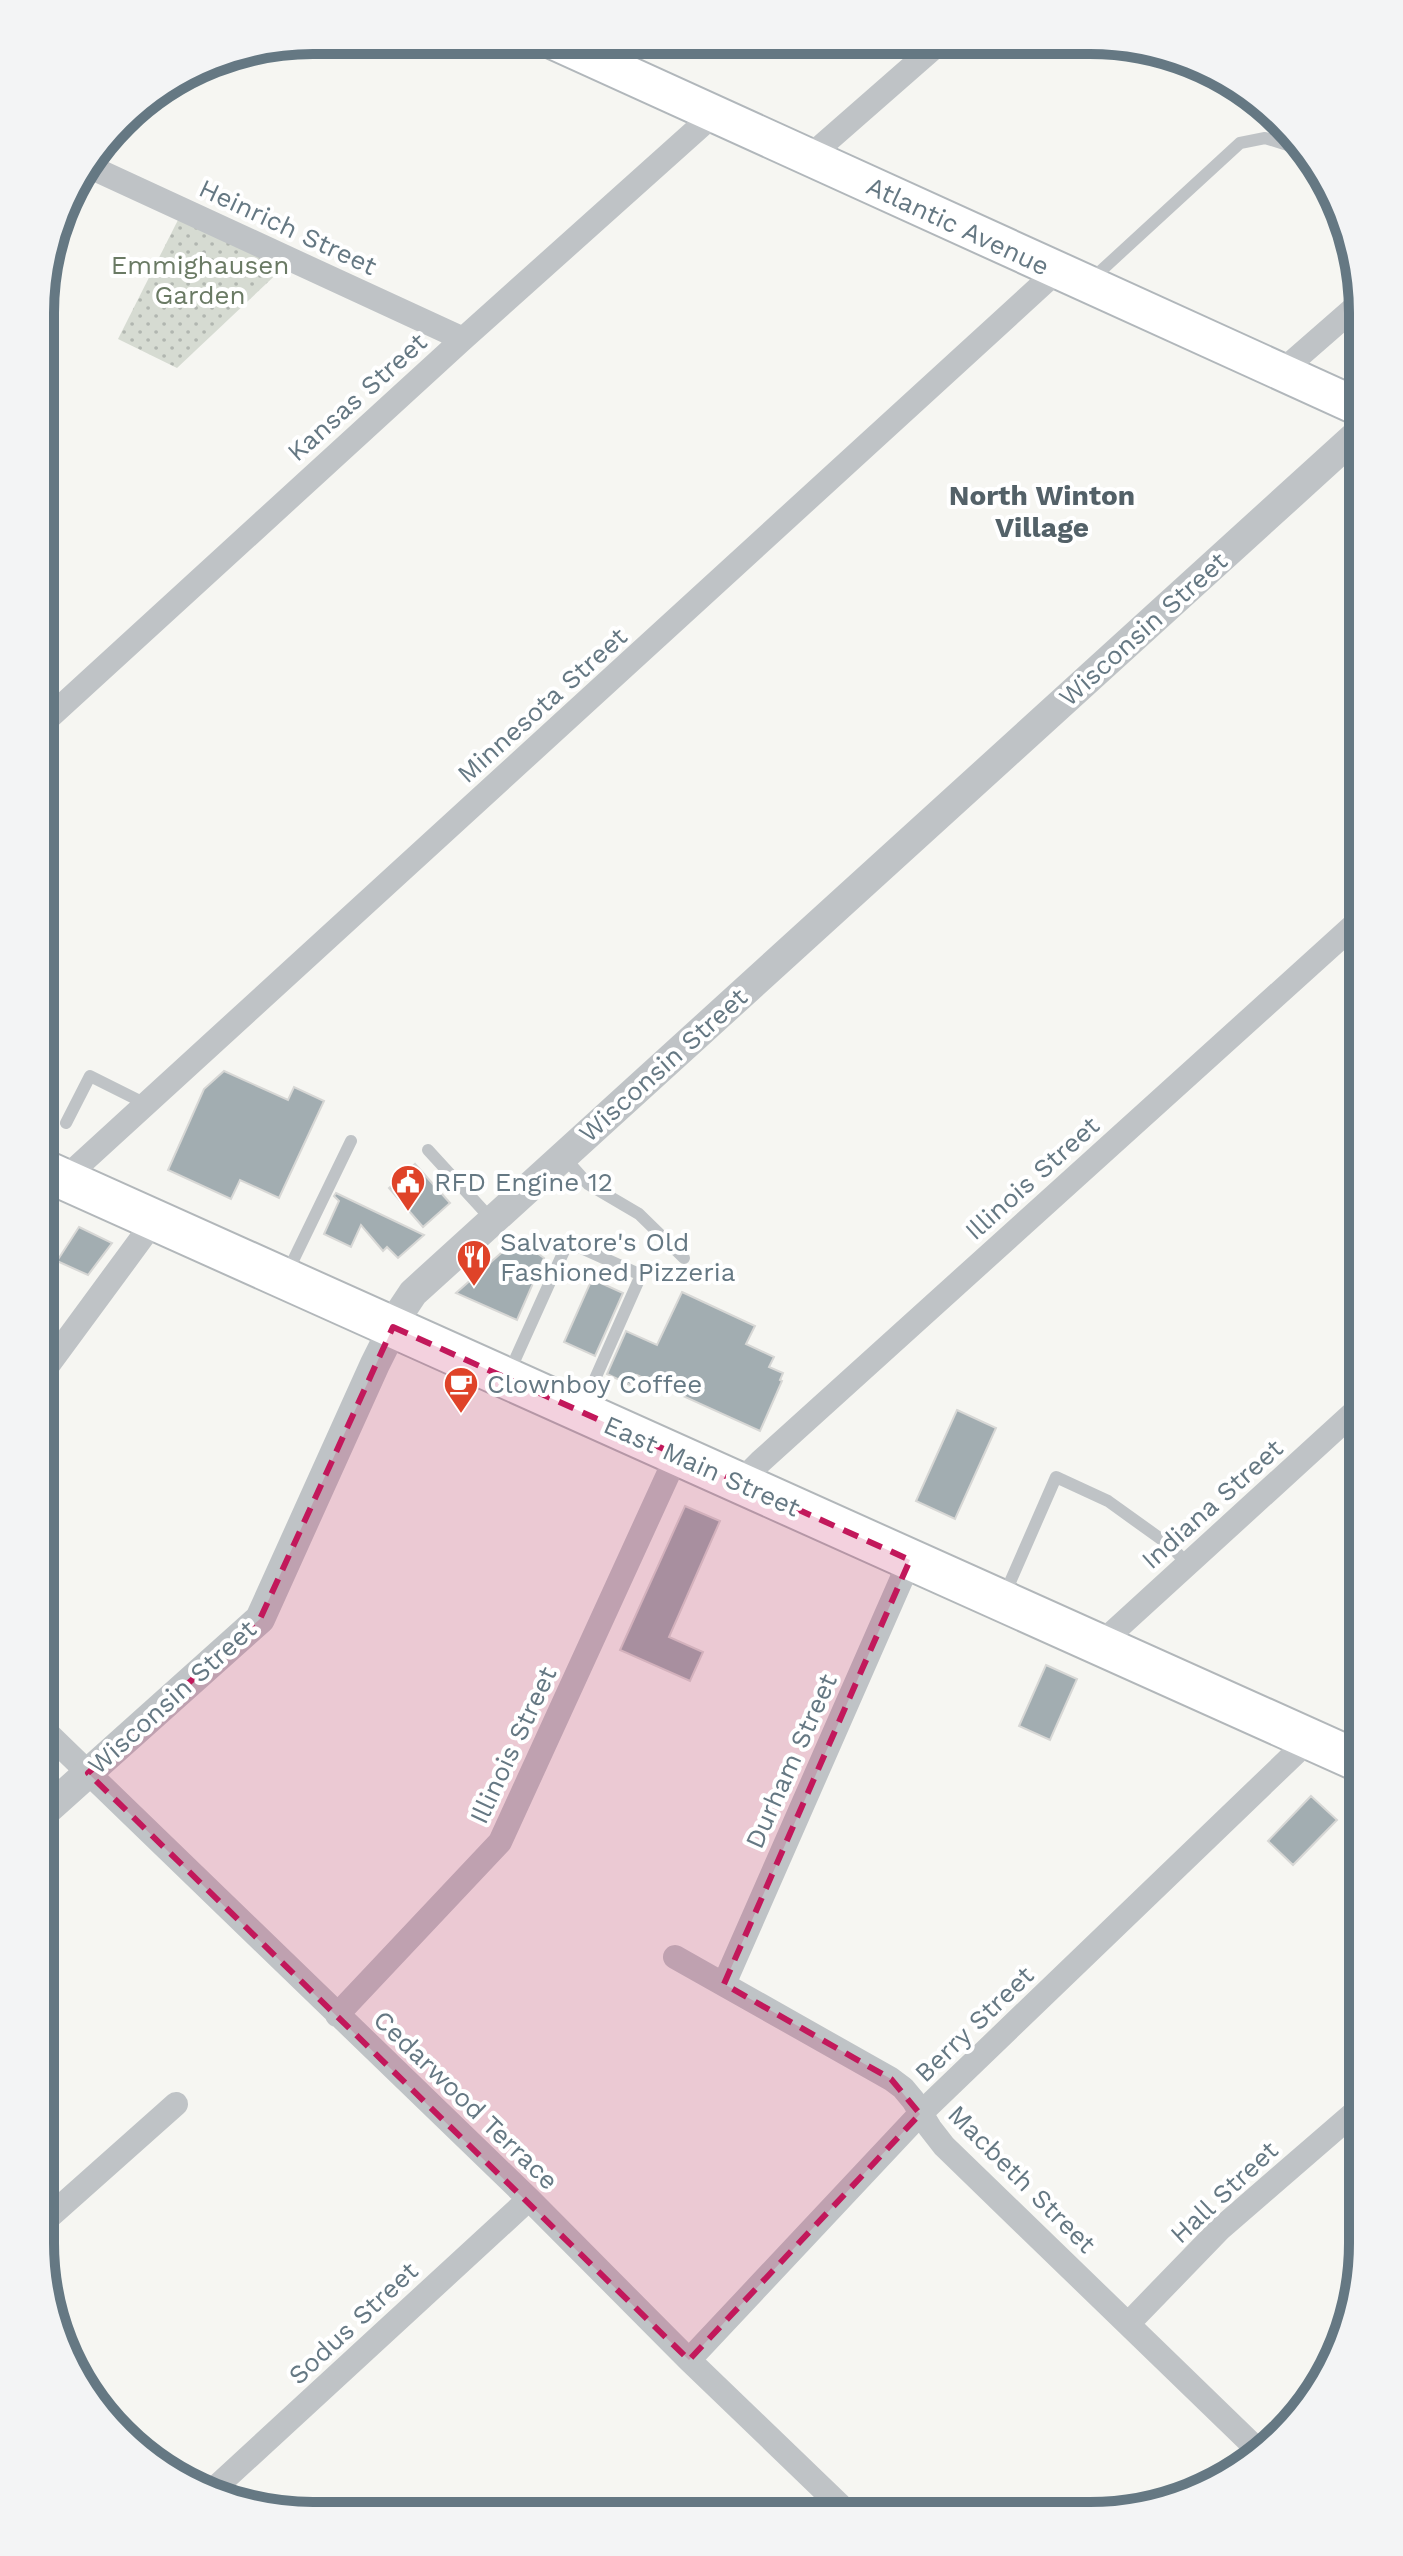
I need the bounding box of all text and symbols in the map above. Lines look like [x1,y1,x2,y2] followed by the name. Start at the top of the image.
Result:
[862,171,1054,281] street label: Atlantic Avenue
[195,173,382,281] street label: Heinrich Street
[111,250,289,310] park label: Emmighausen Garden
[281,327,433,467] street label: Kansas Street
[949,479,1135,544] district label: North Winton Village
[1053,546,1233,712] street label: Wisconsin Street
[451,621,633,789] street label: Minnesota Street
[573,982,753,1148] street label: Wisconsin Street
[959,1110,1105,1246] street label: Illinois Street
[389,1163,427,1213] public building icon: RFD Engine 12
[434,1167,613,1197] place label: RFD Engine 12
[500,1227,736,1287] place label: Salvatore's Old Fashioned Pizzeria
[455,1238,493,1288] restaurant icon: Salvatore's Old Fashioned Pizzeria
[442,1365,480,1415] cafe icon: Clownboy Coffee
[487,1369,702,1399] place label: Clownboy Coffee
[599,1409,805,1523] street label: East Main Street
[1135,1433,1289,1575] street label: Indiana Street
[82,1614,262,1780] street label: Wisconsin Street
[464,1662,563,1828] street label: Illinois Street
[739,1669,843,1853] street label: Durham Street
[909,1960,1040,2088] street label: Berry Street
[368,2004,564,2196] street label: Cedarwood Terrace
[942,2099,1102,2259] street label: Macbeth Street
[1164,2135,1284,2249] street label: Hall Street
[282,2256,424,2390] street label: Sodus Street

